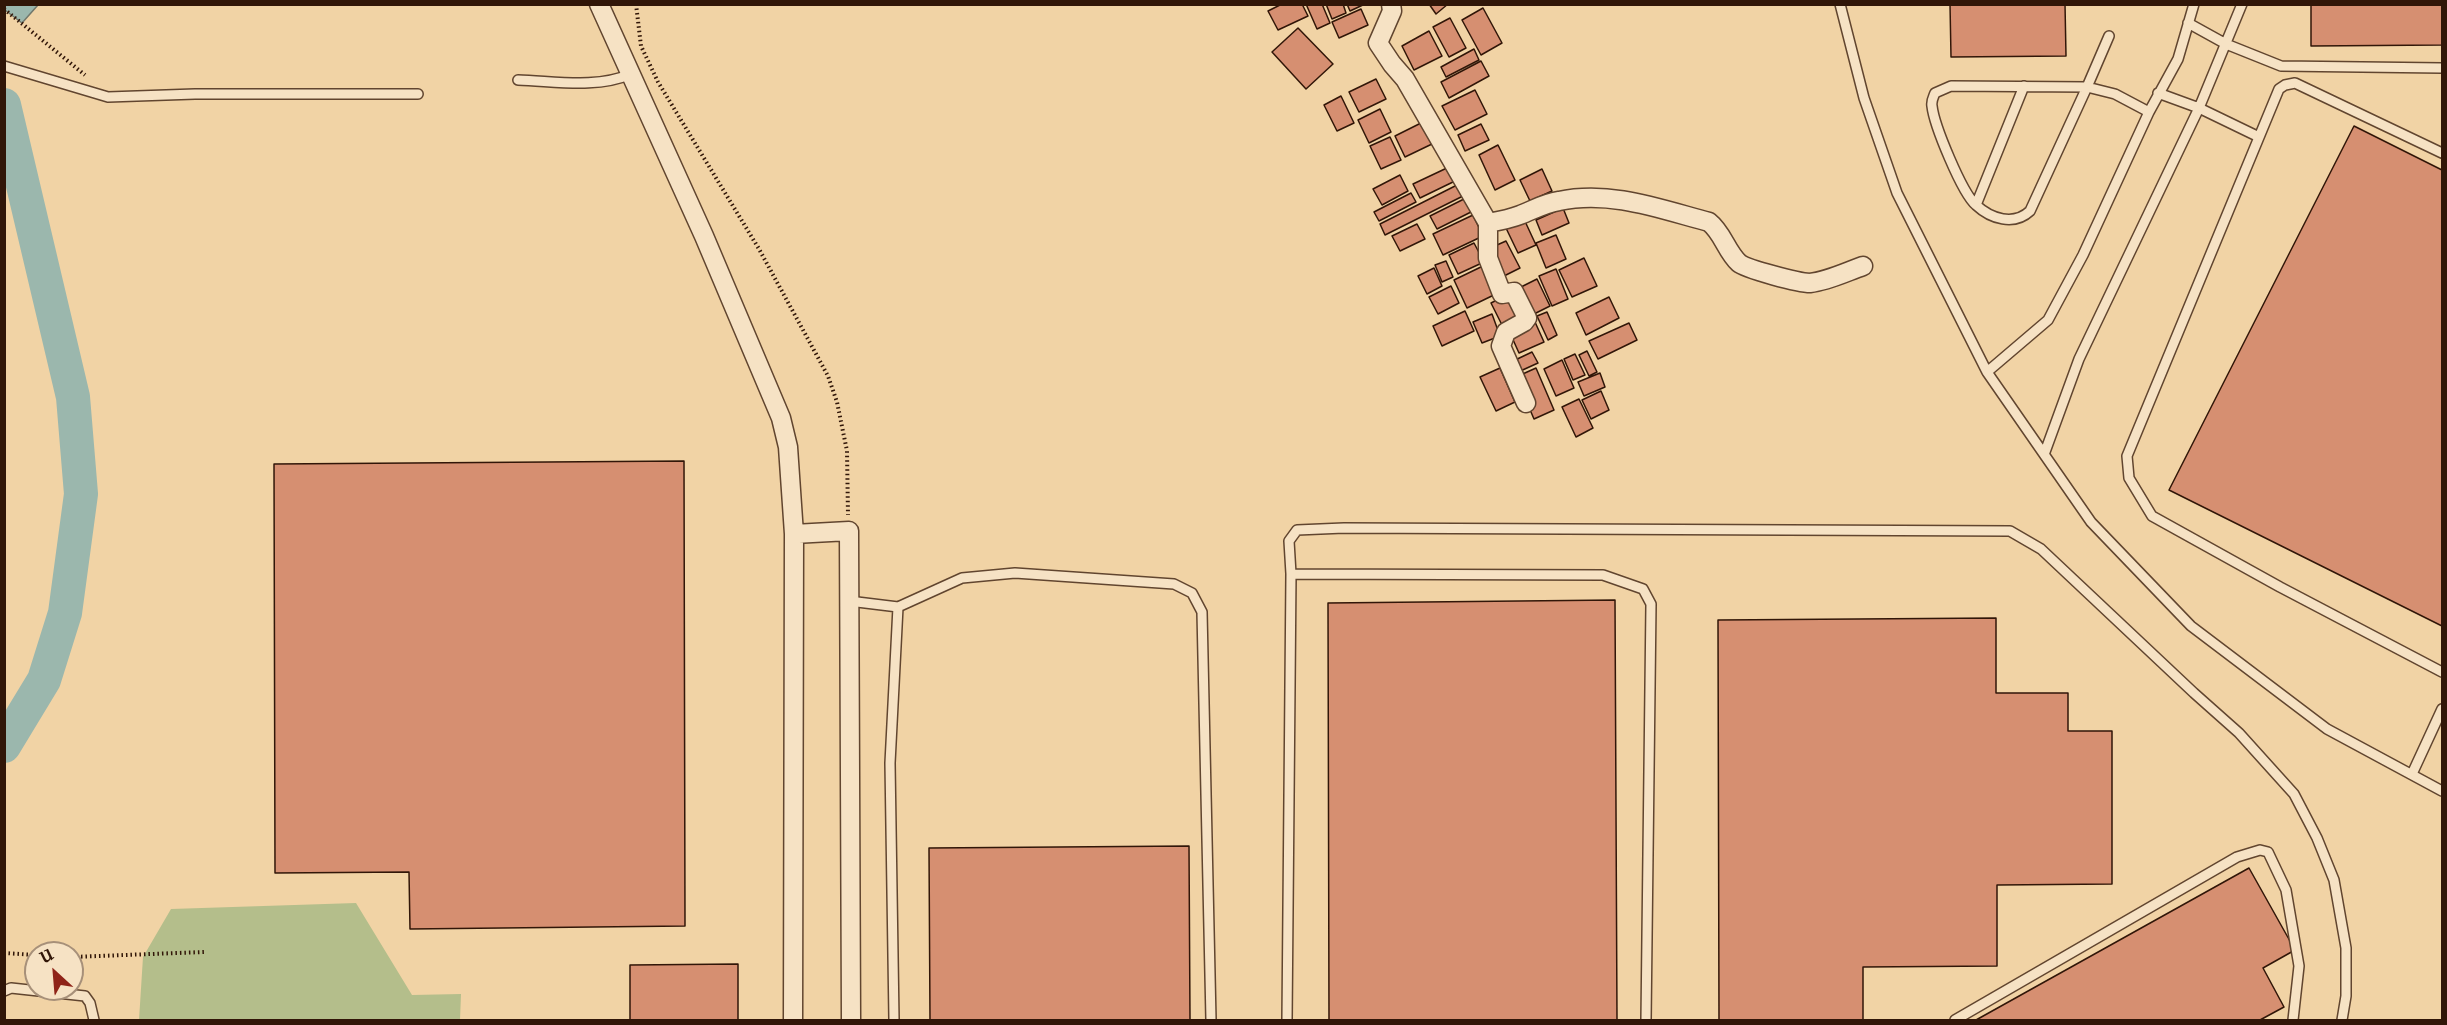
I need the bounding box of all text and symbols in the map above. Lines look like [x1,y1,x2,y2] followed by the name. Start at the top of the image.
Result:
[24,941,84,1001] north arrow
[37,945,57,967] text: U

